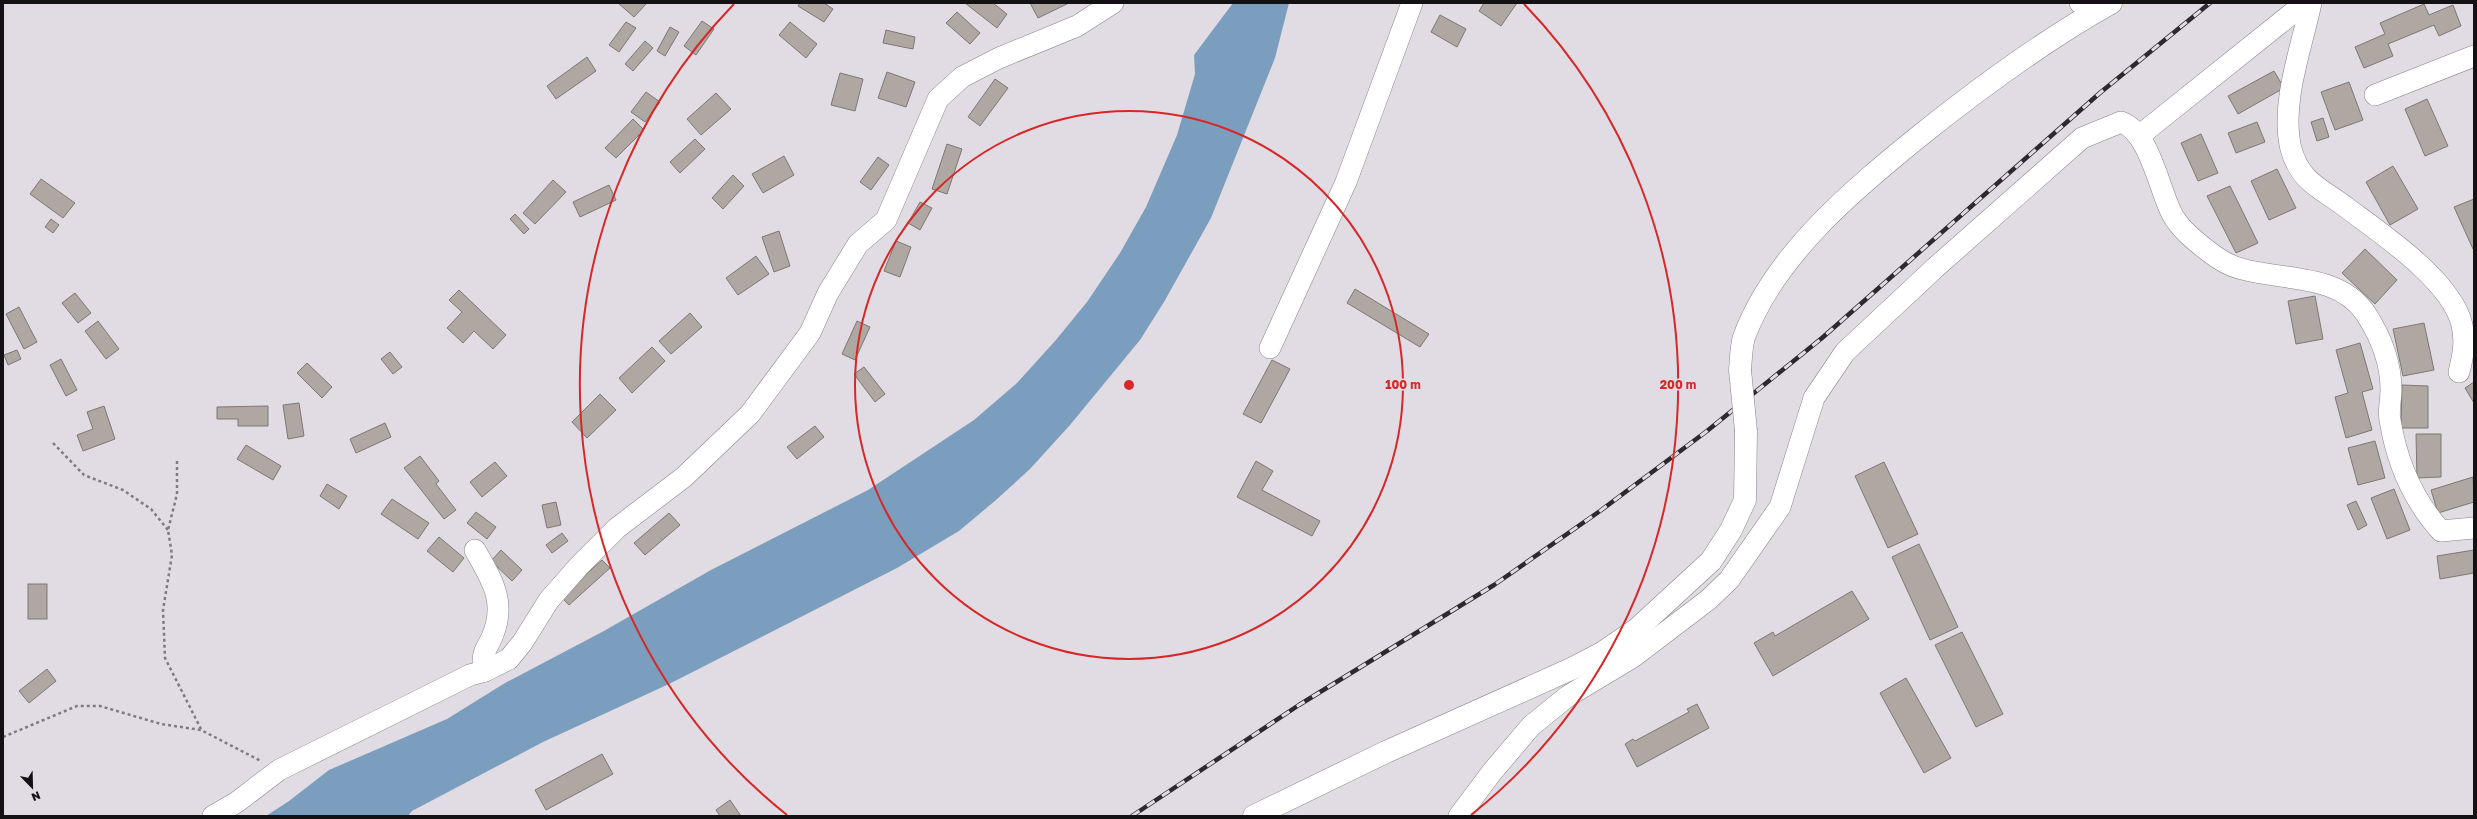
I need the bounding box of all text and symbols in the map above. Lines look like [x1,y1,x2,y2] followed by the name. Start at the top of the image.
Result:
[1385,377,1421,392] text: 100 m
[1660,377,1696,392] text: 200 m
[1122,378,1136,392] centre of rings
[12,767,52,807] north arrow
[30,789,42,804] text: N

